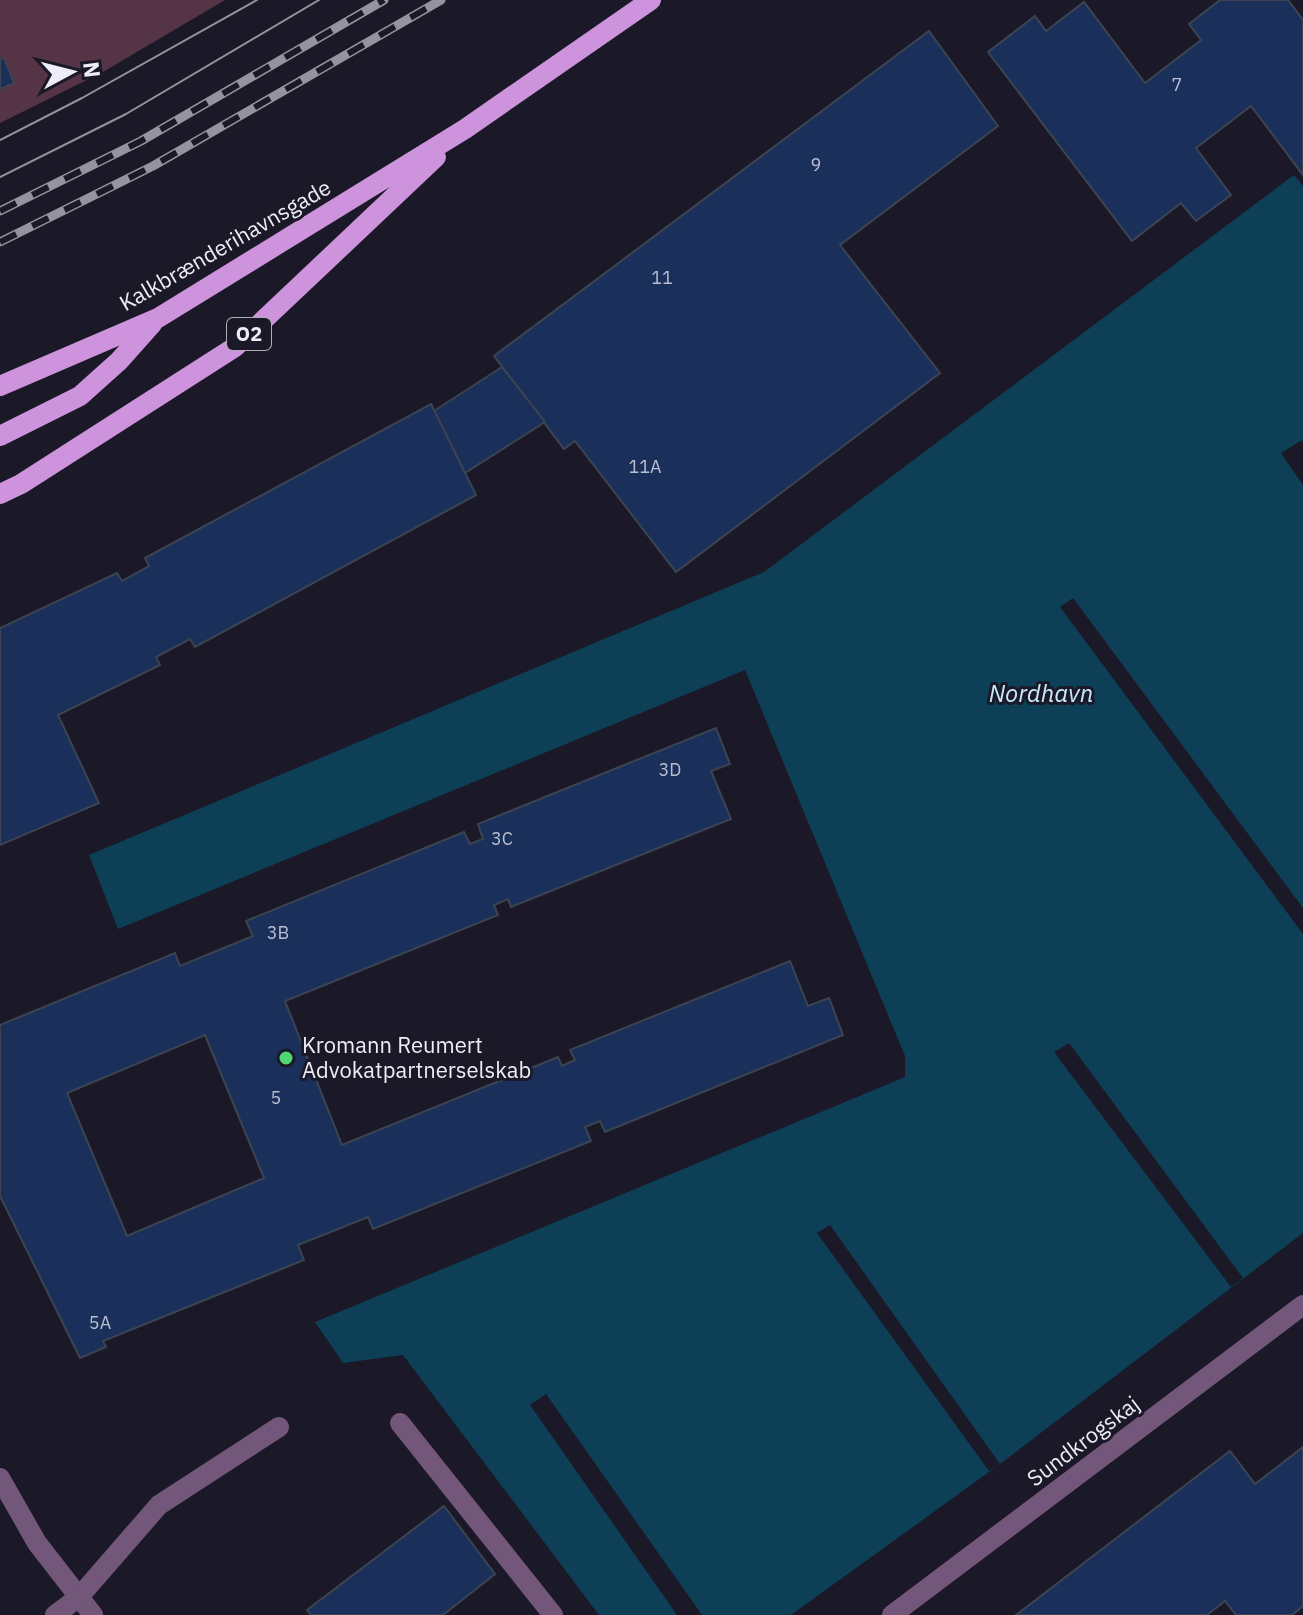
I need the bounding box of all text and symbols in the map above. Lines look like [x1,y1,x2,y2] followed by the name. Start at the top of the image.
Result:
[32,32,112,112] north arrow
[77,60,108,79] text: N
[1172,73,1182,96] house number: 7
[811,153,821,176] house number: 9
[114,172,336,317] street label: Kalkbrænderihavnsgade
[651,266,673,289] house number: 11
[227,318,271,350] road number: O2
[628,455,662,478] house number: 11A
[989,677,1093,709] water label: Nordhavn
[659,758,681,781] house number: 3D
[491,827,513,850] house number: 3C
[267,921,289,944] house number: 3B
[302,1030,531,1084] place label: Kromann Reumert Advokatpartnerselskab
[277,1049,295,1067] marker: Kromann Reumert Advokatpartnerselskab
[271,1086,281,1109] house number: 5
[89,1311,112,1334] house number: 5A
[1021,1389,1145,1492] street label: Sundkrogskaj

